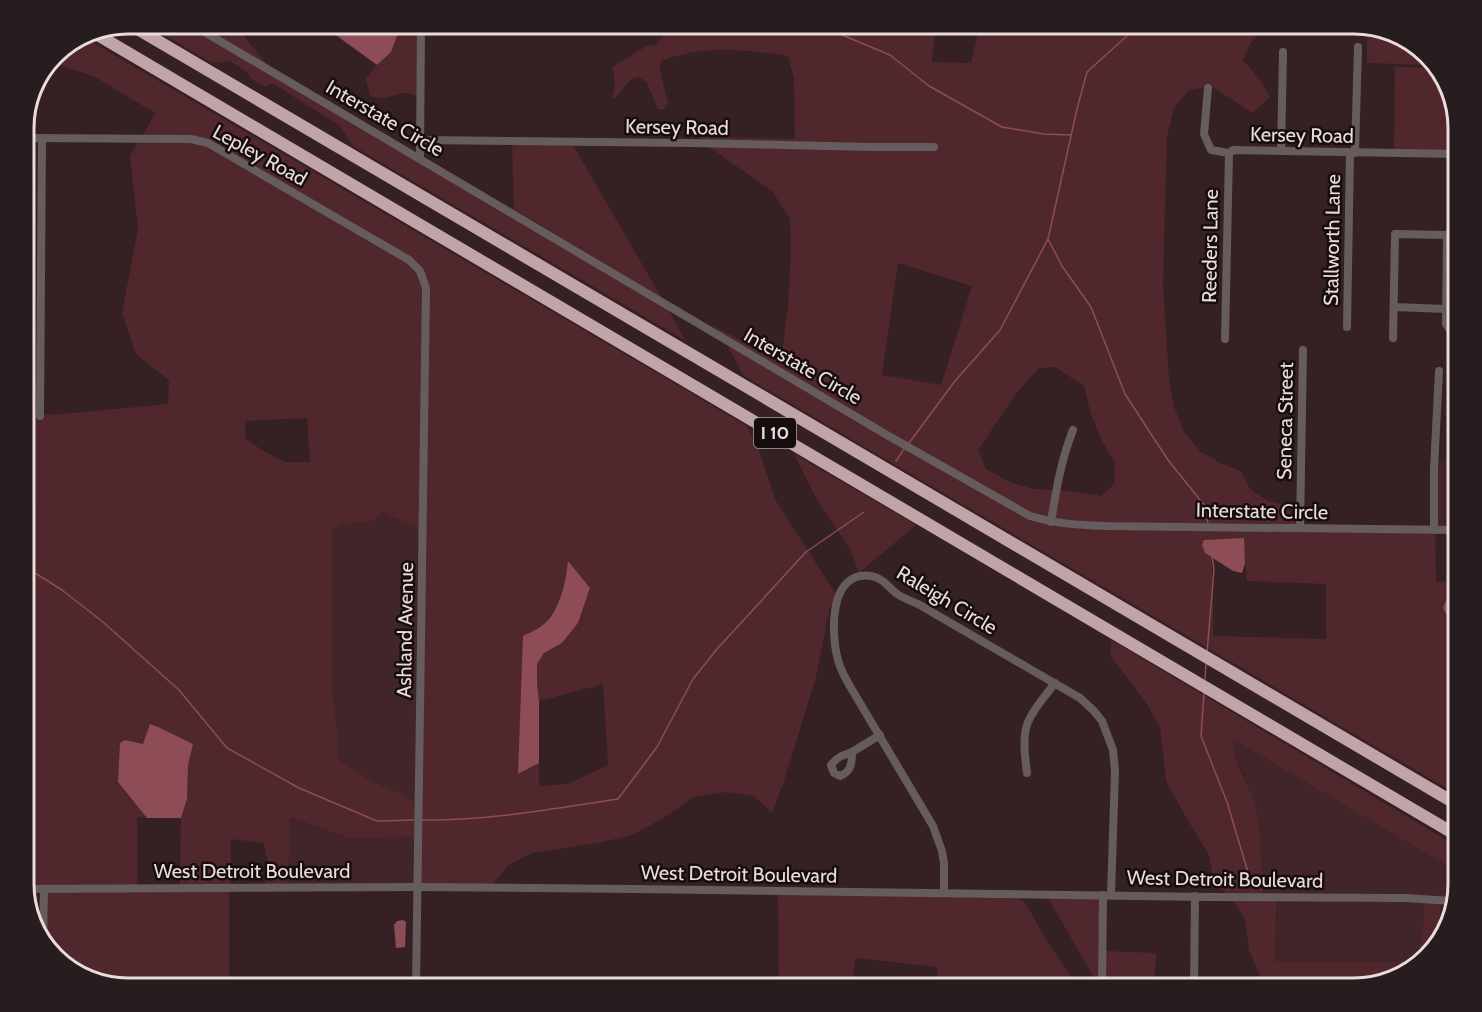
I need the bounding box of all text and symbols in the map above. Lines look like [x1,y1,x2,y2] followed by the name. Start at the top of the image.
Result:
[322,75,448,161] street label: Interstate Circle
[625,114,729,140] street label: Kersey Road
[209,119,311,191] street label: Lepley Road
[1250,122,1354,148] street label: Kersey Road
[1319,174,1345,306] street label: Stallworth Lane
[1197,189,1223,303] street label: Reeders Lane
[740,323,866,409] street label: Interstate Circle
[1272,362,1298,480] street label: Seneca Street
[754,418,796,448] road number: I 10
[1196,498,1328,524] street label: Interstate Circle
[892,561,1002,639] street label: Raleigh Circle
[392,562,418,698] street label: Ashland Avenue
[154,859,350,883] street label: West Detroit Boulevard
[641,860,837,888] street label: West Detroit Boulevard
[1127,865,1323,893] street label: West Detroit Boulevard

